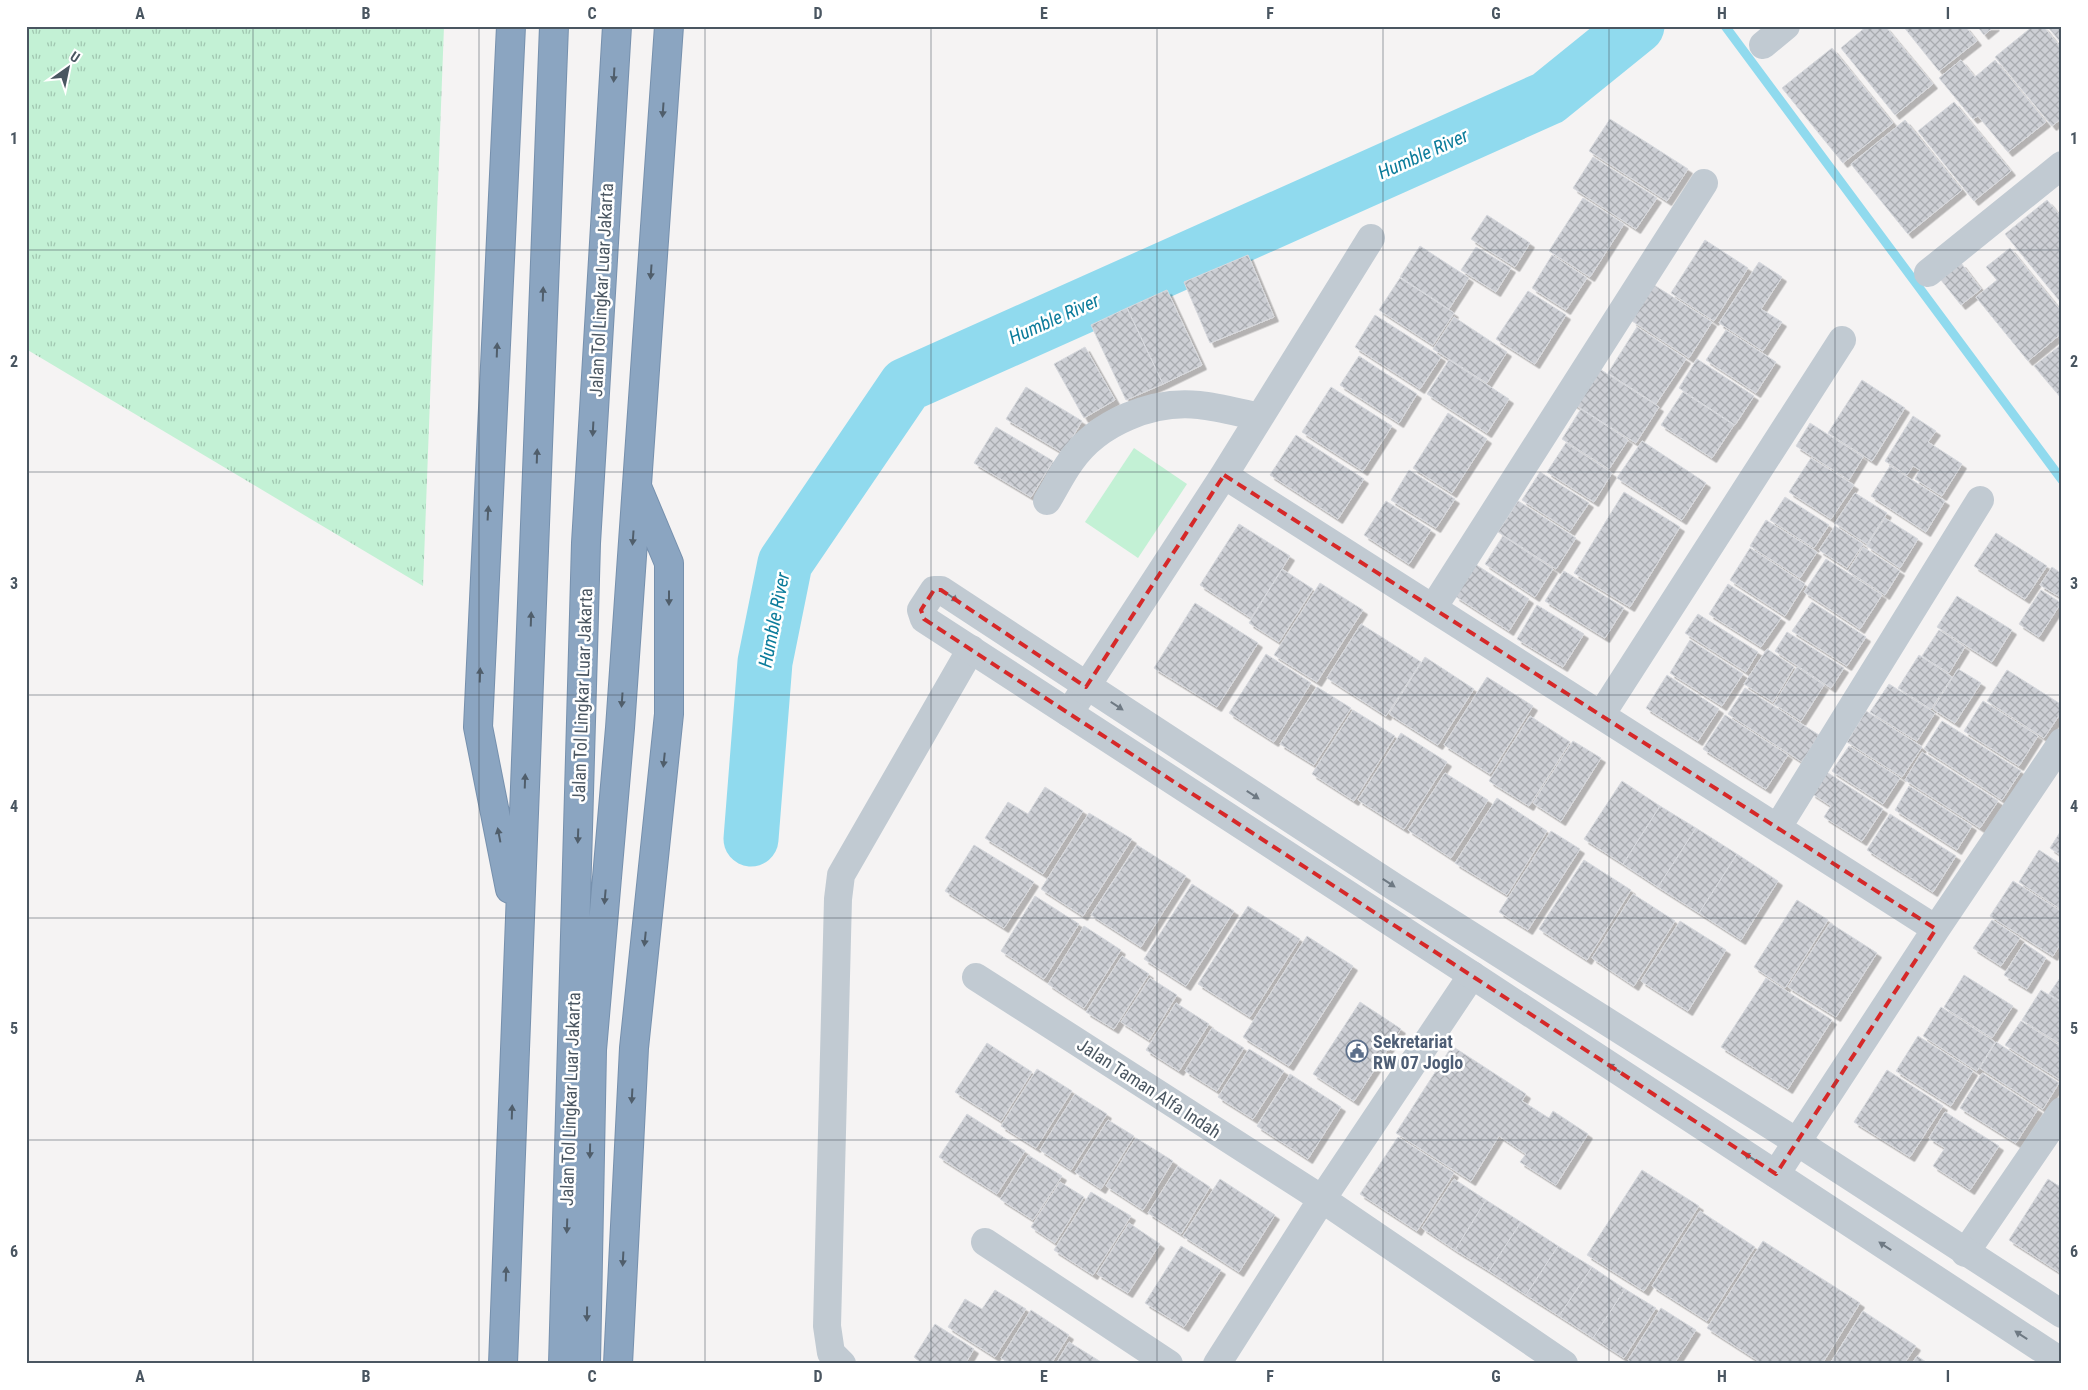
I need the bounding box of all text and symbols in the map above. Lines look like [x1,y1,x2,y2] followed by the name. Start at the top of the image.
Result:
[135,4,145,23] text: A
[362,4,371,23] text: B
[587,4,597,23] text: C
[813,4,823,23] text: D
[1040,4,1048,23] text: E
[1266,4,1274,23] text: F
[1491,4,1501,23] text: G
[1717,4,1727,23] text: H
[1946,4,1950,23] text: I
[42,42,92,92] north arrow
[67,48,83,66] text: U
[609,67,617,83] one-way arrow
[659,102,667,118] one-way arrow
[1374,124,1472,184] water label: Humble River
[10,129,18,148] text: 1
[2070,129,2078,148] text: 1
[585,183,617,397] street label: Jalan Tol Lingkar Luar Jakarta
[647,264,655,280] one-way arrow
[540,286,548,302] one-way arrow
[1005,289,1103,349] water label: Humble River
[493,342,501,358] one-way arrow
[10,352,18,371] text: 2
[2070,352,2078,371] text: 2
[588,422,596,438] one-way arrow
[533,448,541,464] one-way arrow
[484,504,492,520] one-way arrow
[628,530,636,546] one-way arrow
[754,570,795,670] water label: Humble River
[10,574,18,593] text: 3
[2070,574,2078,593] text: 3
[568,588,596,802] street label: Jalan Tol Lingkar Luar Jakarta
[665,590,673,606] one-way arrow
[946,592,959,602] one-way arrow
[527,610,535,626] one-way arrow
[476,667,484,683] one-way arrow
[617,692,625,708] one-way arrow
[1110,702,1123,711] one-way arrow
[660,752,668,768] one-way arrow
[521,773,529,789] one-way arrow
[1246,790,1260,800] one-way arrow
[10,797,18,816] text: 4
[2070,797,2078,816] text: 4
[495,828,503,843] one-way arrow
[573,829,581,845] one-way arrow
[1383,879,1396,888] one-way arrow
[601,889,609,905] one-way arrow
[641,931,649,947] one-way arrow
[556,992,584,1206] street label: Jalan Tol Lingkar Luar Jakarta
[10,1019,18,1038] text: 5
[2070,1019,2078,1038] text: 5
[1373,1031,1463,1073] place label: Sekretariat RW 07 Joglo
[1073,1034,1225,1142] street label: Jalan Taman Alfa Indah
[1345,1039,1369,1063] public building icon: Sekretariat RW 07 Joglo
[1607,1063,1620,1072] one-way arrow
[627,1089,635,1105] one-way arrow
[508,1104,516,1120] one-way arrow
[586,1144,594,1160] one-way arrow
[1743,1152,1756,1162] one-way arrow
[562,1219,570,1235] one-way arrow
[1879,1241,1892,1251] one-way arrow
[10,1242,18,1261] text: 6
[2070,1242,2078,1261] text: 6
[619,1251,627,1267] one-way arrow
[502,1266,510,1282] one-way arrow
[583,1306,591,1322] one-way arrow
[2014,1331,2028,1340] one-way arrow
[135,1367,145,1386] text: A
[362,1367,371,1386] text: B
[587,1367,597,1386] text: C
[813,1367,823,1386] text: D
[1040,1367,1048,1386] text: E
[1266,1367,1274,1386] text: F
[1491,1367,1501,1386] text: G
[1717,1367,1727,1386] text: H
[1946,1367,1950,1386] text: I

